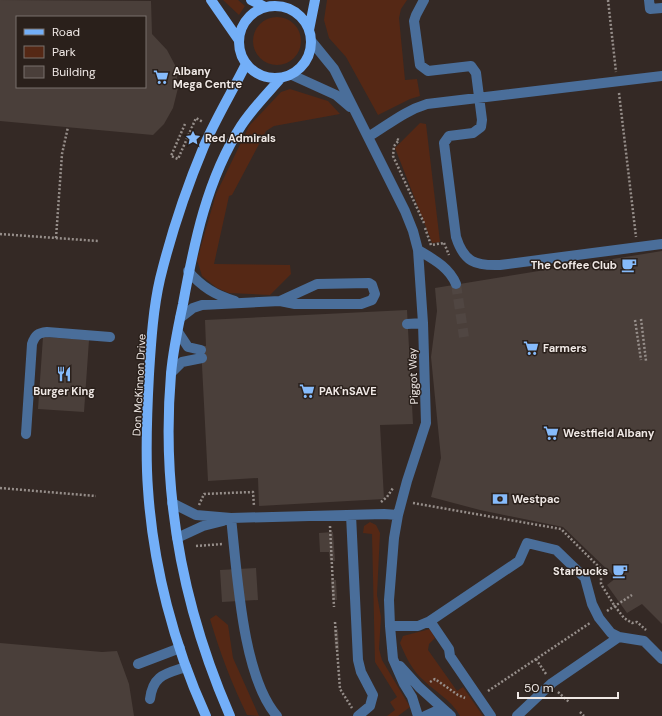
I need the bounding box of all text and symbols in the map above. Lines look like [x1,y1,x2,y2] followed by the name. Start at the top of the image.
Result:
[16,16,146,88] legend
[52,24,80,40] text: Road
[52,44,76,60] text: Park
[52,64,96,80] text: Building
[173,64,243,91] place label: Albany Mega Centre
[152,68,170,86] supermarket icon: Albany Mega Centre
[184,129,202,147] place icon: Red Admirals
[205,131,276,145] place label: Red Admirals
[620,256,638,274] cafe icon: The Coffee Club
[531,258,617,272] place label: The Coffee Club
[129,334,149,436] street label: Don McKinnon Drive
[522,339,540,357] supermarket icon: Farmers
[543,341,587,355] place label: Farmers
[405,347,421,405] street label: Piggot Way
[55,365,73,383] restaurant icon: Burger King
[298,382,316,400] supermarket icon: PAK'nSAVE
[33,384,95,398] place label: Burger King
[319,384,377,398] place label: PAK'nSAVE
[542,424,560,442] supermarket icon: Westfield Albany
[563,426,655,440] place label: Westfield Albany
[491,490,509,508] bank icon: Westpac
[512,492,560,506] place label: Westpac
[611,562,629,580] cafe icon: Starbucks
[553,564,608,578] place label: Starbucks
[518,674,618,700] scale bar
[524,680,553,696] text: 50 m

